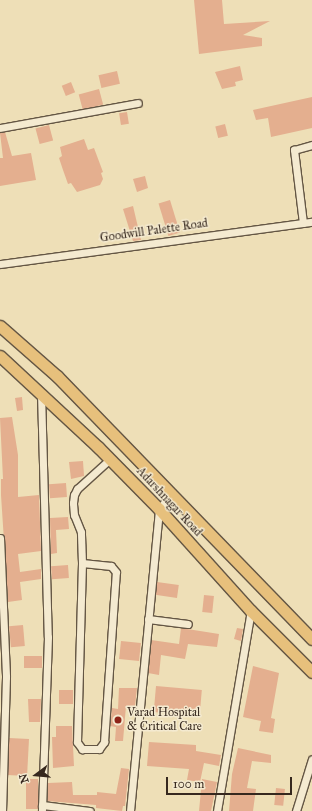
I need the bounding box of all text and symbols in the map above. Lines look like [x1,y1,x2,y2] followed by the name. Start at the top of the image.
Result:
[99,216,209,246] street label: Goodwill Palette Road
[133,464,205,540] street label: Adarshnagar Road
[127,706,202,734] place label: Varad Hospital & Critical Care
[112,714,124,726] marker: Varad Hospital & Critical Care
[16,755,56,795] north arrow
[168,769,294,795] scale bar
[16,772,32,785] text: N
[173,777,204,791] text: 100 m

